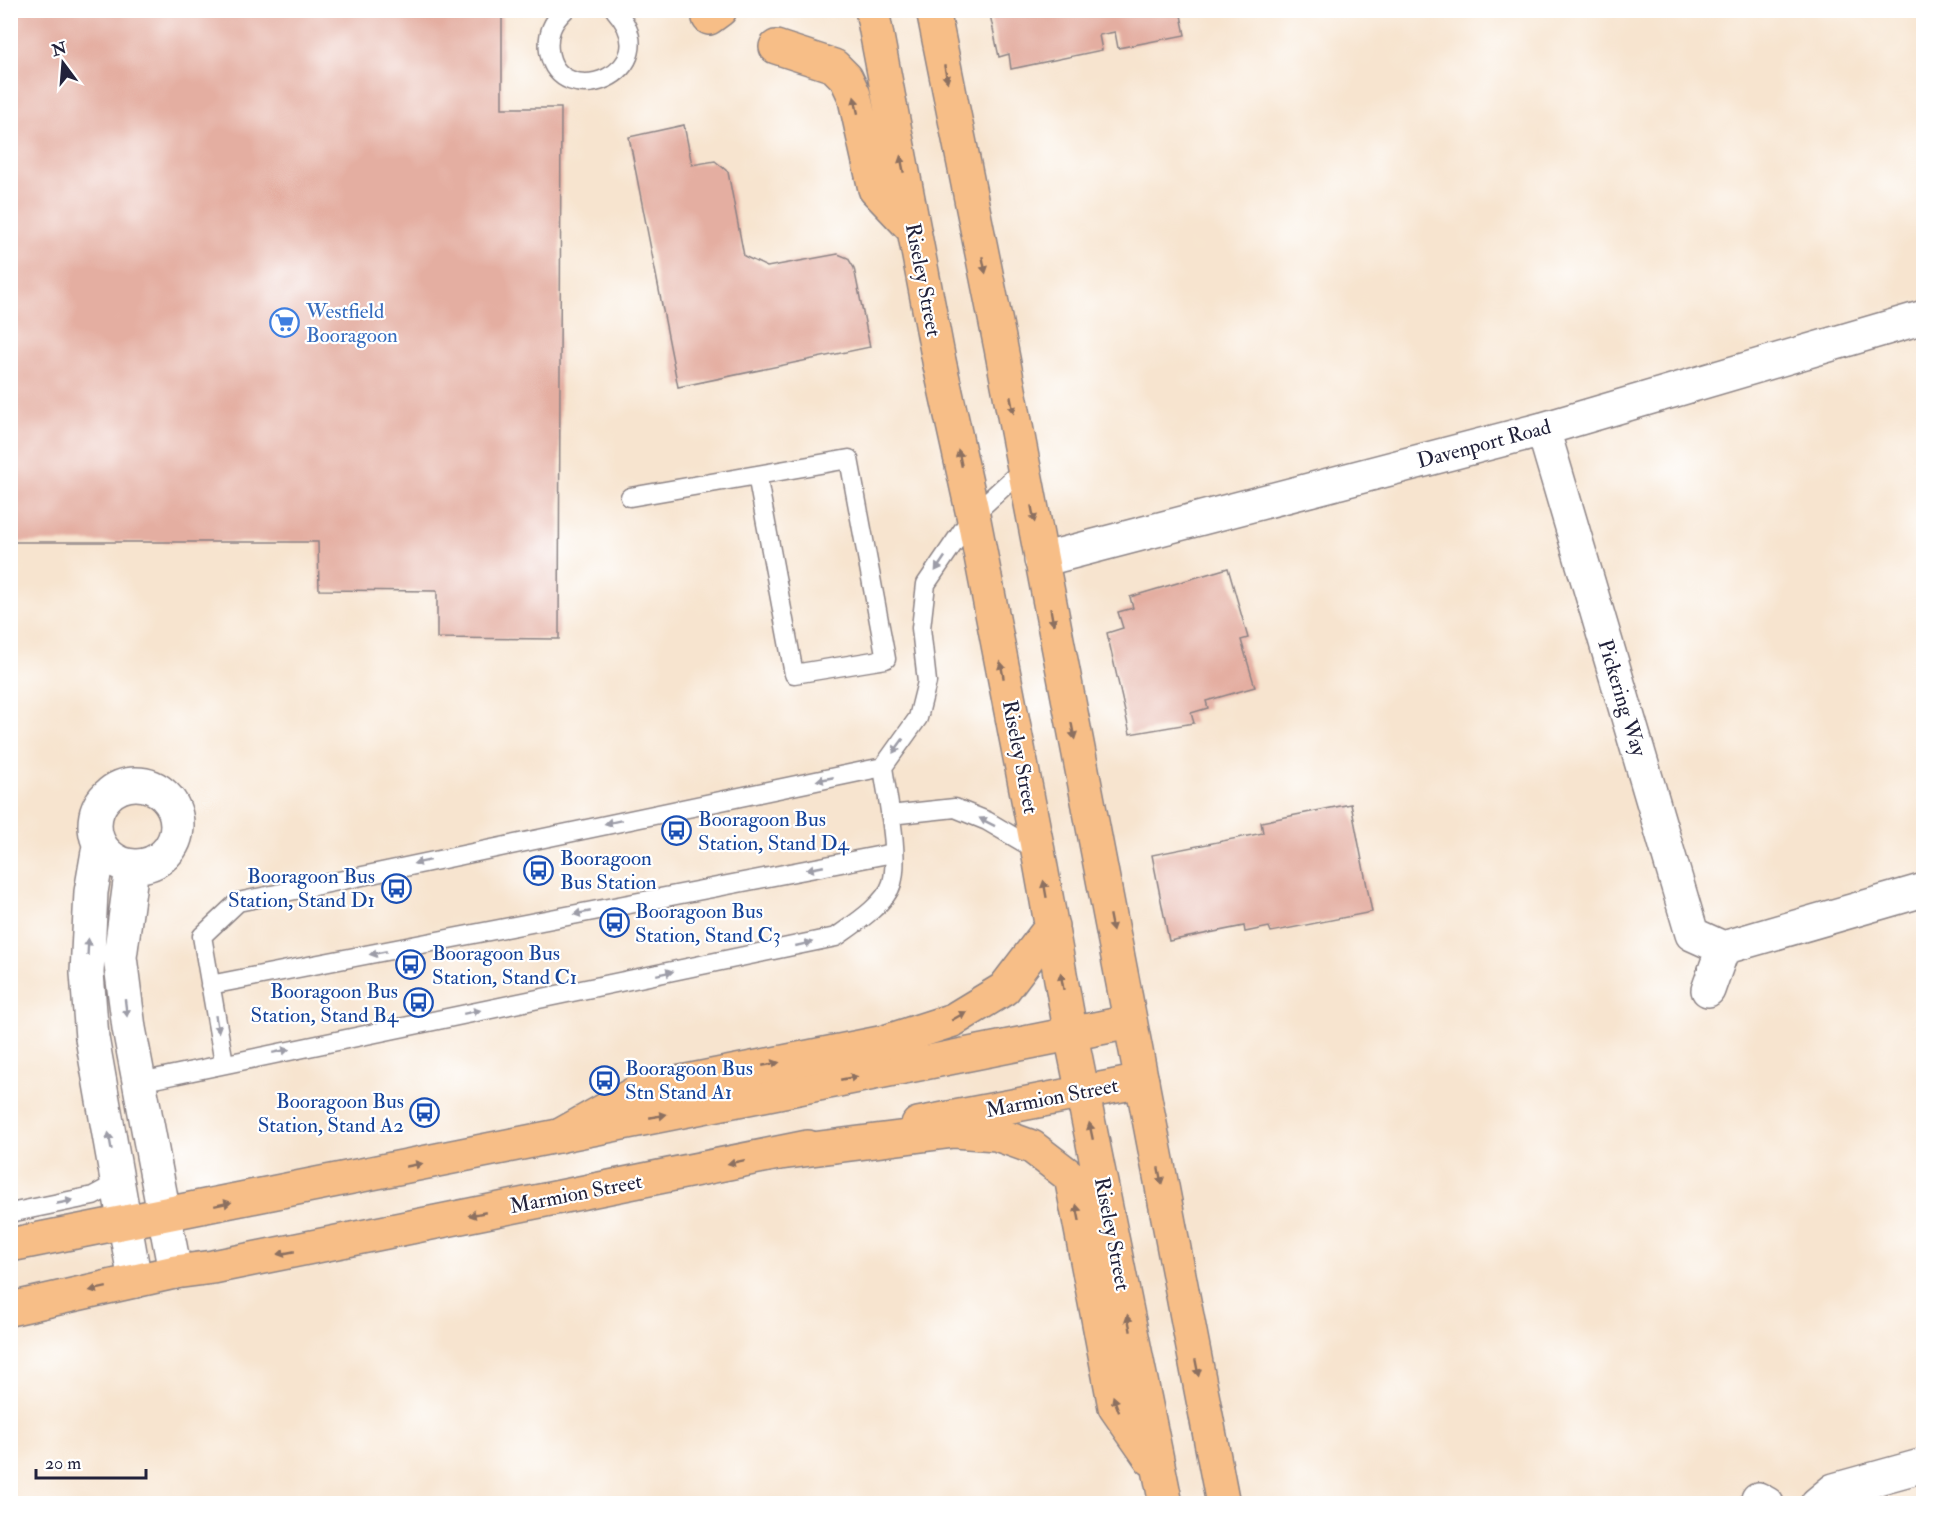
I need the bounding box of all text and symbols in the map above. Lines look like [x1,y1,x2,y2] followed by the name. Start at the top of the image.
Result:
[33,33,93,93] north arrow
[49,38,69,61] text: N
[942,65,951,84] one-way arrow
[851,95,860,114] one-way arrow
[897,154,906,173] one-way arrow
[899,221,947,339] street label: Riseley Street
[980,256,990,275] one-way arrow
[305,298,398,349] place label: Westfield Booragoon
[269,307,301,339] supermarket icon: Westfield Booragoon
[1008,396,1017,415] one-way arrow
[1414,413,1555,475] street label: Davenport Road
[955,448,964,467] one-way arrow
[1029,505,1038,524] one-way arrow
[934,555,946,571] one-way arrow
[1048,607,1057,626] one-way arrow
[1591,636,1653,760] street label: Pickering Way
[997,661,1007,679] one-way arrow
[996,698,1044,816] street label: Riseley Street
[1069,722,1078,741] one-way arrow
[892,738,904,754] one-way arrow
[815,775,834,784] one-way arrow
[698,806,850,857] place label: Booragoon Bus Station, Stand D4
[661,815,693,847] bus stop icon: Booragoon Bus Station, Stand D4
[979,817,996,827] one-way arrow
[604,818,623,827] one-way arrow
[560,845,657,896] place label: Booragoon Bus Station
[523,854,555,886] bus stop icon: Booragoon Bus Station
[413,858,432,867] one-way arrow
[228,863,375,914] place label: Booragoon Bus Station, Stand D1
[805,864,824,873] one-way arrow
[380,872,412,904] bus stop icon: Booragoon Bus Station, Stand D1
[1040,879,1049,898] one-way arrow
[635,898,781,949] place label: Booragoon Bus Station, Stand C3
[598,907,630,939] bus stop icon: Booragoon Bus Station, Stand C3
[573,909,592,918] one-way arrow
[1107,913,1116,932] one-way arrow
[84,938,93,957] one-way arrow
[794,939,813,949] one-way arrow
[432,940,577,991] place label: Booragoon Bus Station, Stand C1
[369,949,388,958] one-way arrow
[395,949,427,981] bus stop icon: Booragoon Bus Station, Stand C1
[655,968,674,977] one-way arrow
[1057,971,1066,990] one-way arrow
[251,978,400,1029] place label: Booragoon Bus Station, Stand B4
[403,987,435,1019] bus stop icon: Booragoon Bus Station, Stand B4
[121,999,131,1018] one-way arrow
[463,1007,482,1016] one-way arrow
[951,1011,968,1021] one-way arrow
[213,1015,222,1034] one-way arrow
[272,1046,291,1055] one-way arrow
[625,1055,753,1106] place label: Booragoon Bus Stn Stand A1
[762,1059,781,1068] one-way arrow
[588,1064,620,1096] bus stop icon: Booragoon Bus Stn Stand A1
[983,1072,1121,1124] street label: Marmion Street
[839,1073,858,1082] one-way arrow
[258,1088,404,1139] place label: Booragoon Bus Station, Stand A2
[409,1097,441,1129] bus stop icon: Booragoon Bus Station, Stand A2
[648,1111,667,1120] one-way arrow
[1086,1122,1095,1141] one-way arrow
[105,1131,114,1150] one-way arrow
[727,1158,746,1167] one-way arrow
[404,1160,423,1169] one-way arrow
[1156,1167,1165,1186] one-way arrow
[507,1168,645,1220] street label: Marmion Street
[1088,1175,1136,1293] street label: Riseley Street
[56,1197,75,1206] one-way arrow
[213,1199,232,1208] one-way arrow
[1073,1203,1082,1222] one-way arrow
[467,1210,486,1219] one-way arrow
[276,1249,295,1258] one-way arrow
[88,1285,107,1294] one-way arrow
[1124,1313,1134,1332] one-way arrow
[1192,1358,1201,1377] one-way arrow
[1111,1395,1121,1413] one-way arrow
[36,1442,146,1480] scale bar
[45,1452,81,1475] text: 20 m

